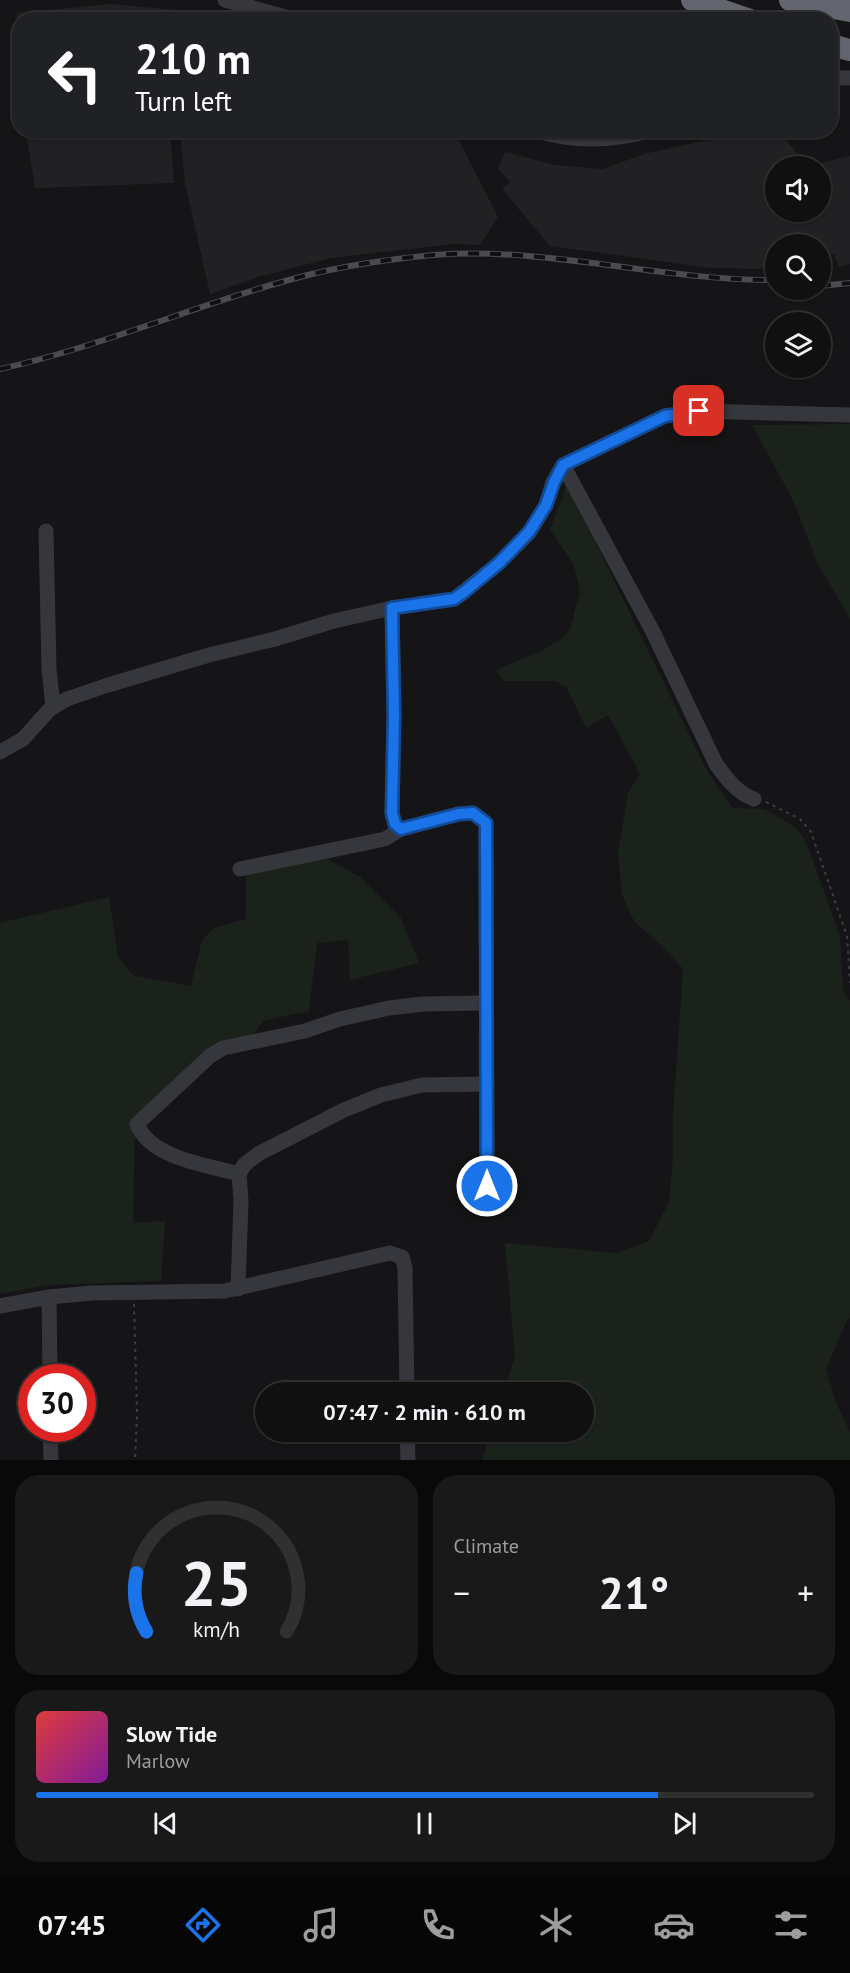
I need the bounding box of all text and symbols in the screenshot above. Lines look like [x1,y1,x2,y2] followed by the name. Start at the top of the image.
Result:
[135,31,251,86] text: 210 m
[36,36,114,114] icon: left
[135,84,232,118] text: Turn left
[765,156,831,378] map controls
[765,156,831,222] button: sound
[765,234,831,300] button: search
[765,312,831,378] button: layers
[673,385,724,436] pin
[682,394,715,427] icon: arrive
[455,1154,519,1218] position arrow
[18,1364,96,1442] speed limit sign: 30
[323,1398,526,1426] text: 07:47 · 2 min · 610 m
[454,1533,519,1559] text: Climate
[181,1542,252,1623] text: 25
[598,1563,669,1621] text: 21°
[454,1571,470,1614] text: −
[797,1571,814,1614] text: +
[193,1615,240,1643] text: km/h
[126,1720,217,1748] text: Slow Tide
[126,1748,190,1774] text: Marlow
[149,1807,182,1840] icon: previous
[408,1807,441,1840] icon: pause
[668,1807,701,1840] icon: next
[182,1904,224,1946] icon: directions
[300,1904,342,1946] icon: music
[417,1904,459,1946] icon: phone
[535,1904,577,1946] icon: climate
[653,1904,695,1946] icon: car
[770,1904,812,1946] icon: filters
[38,1908,106,1942] text: 07:45

